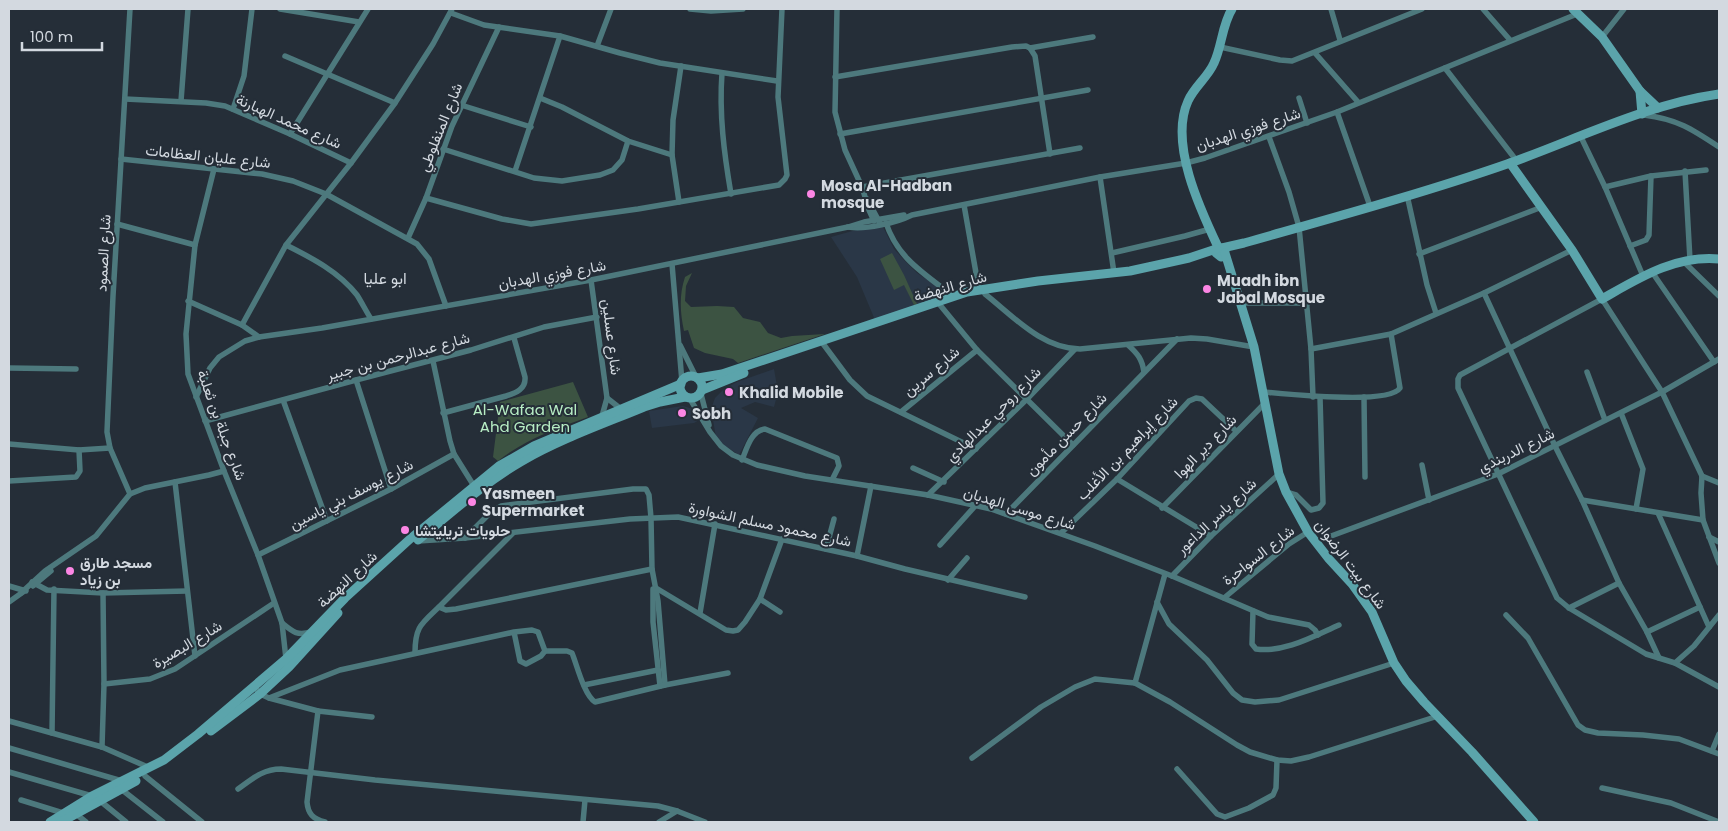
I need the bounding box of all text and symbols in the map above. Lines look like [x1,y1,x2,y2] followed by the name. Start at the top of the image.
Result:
[22,20,102,52] scale bar
[30,26,73,47] text: 100 m
[413,79,470,176] street label: شارع المنفلوطي
[232,88,345,155] street label: شارع محمد الهبارنة
[1193,102,1304,159] street label: شارع فوزي الهدبان
[144,139,272,174] street label: شارع عليان العظامات
[821,175,952,213] place label: Mosa Al-Hadban mosque
[805,188,817,200] marker: Mosa Al-Hadban mosque
[90,214,117,292] street label: شارع الصمود
[496,254,608,297] street label: شارع فوزي الهدبان
[911,266,989,307] street label: شارع النهضة
[363,267,407,290] district label: ابو عليا
[1217,270,1325,308] place label: Muadh ibn Jabal Mosque
[1201,283,1213,295] marker: Muadh ibn Jabal Mosque
[596,298,627,376] street label: شارع عسلين
[323,327,472,386] street label: شارع عبدالرحمن بن جبير
[898,341,964,402] street label: شارع سرين
[940,361,1048,469] street label: شارع روحي عبدالهادي
[191,367,252,484] street label: شارع جبلة بن ثعلبة
[739,382,844,403] place label: Khalid Mobile
[723,386,735,398] marker: Khalid Mobile
[1021,388,1112,481] street label: شارع حسن مأمون
[1072,391,1183,505] street label: شارع إبراهيم بن الأغلب
[473,399,577,437] park label: Al-Wafaa Wal Ahd Garden
[692,403,731,424] place label: Sobh
[676,407,688,419] marker: Sobh
[1169,409,1242,483] street label: شارع دير الهوا
[1474,422,1559,480] street label: شارع الدربندي
[285,454,418,537] street label: شارع يوسف بني ياسين
[1170,473,1262,560] street label: شارع ياسر الداعور
[961,481,1079,536] street label: شارع موسى الهدبان
[482,483,584,521] place label: Yasmeen Supermarket
[466,496,478,508] marker: Yasmeen Supermarket
[686,496,854,553] street label: شارع محمود مسلم الشواورة
[1310,515,1392,614] street label: شارع بيت الرضوان
[415,520,510,541] place label: حلويات تريليتشا
[1217,520,1299,591] street label: شارع السواحرة
[399,524,411,536] marker: حلويات تريليتشا
[312,546,382,613] street label: شارع النهضة
[80,552,152,590] place label: مسجد طارق بن زياد
[64,565,76,577] marker: مسجد طارق بن زياد
[148,615,226,674] street label: شارع البصيرة

